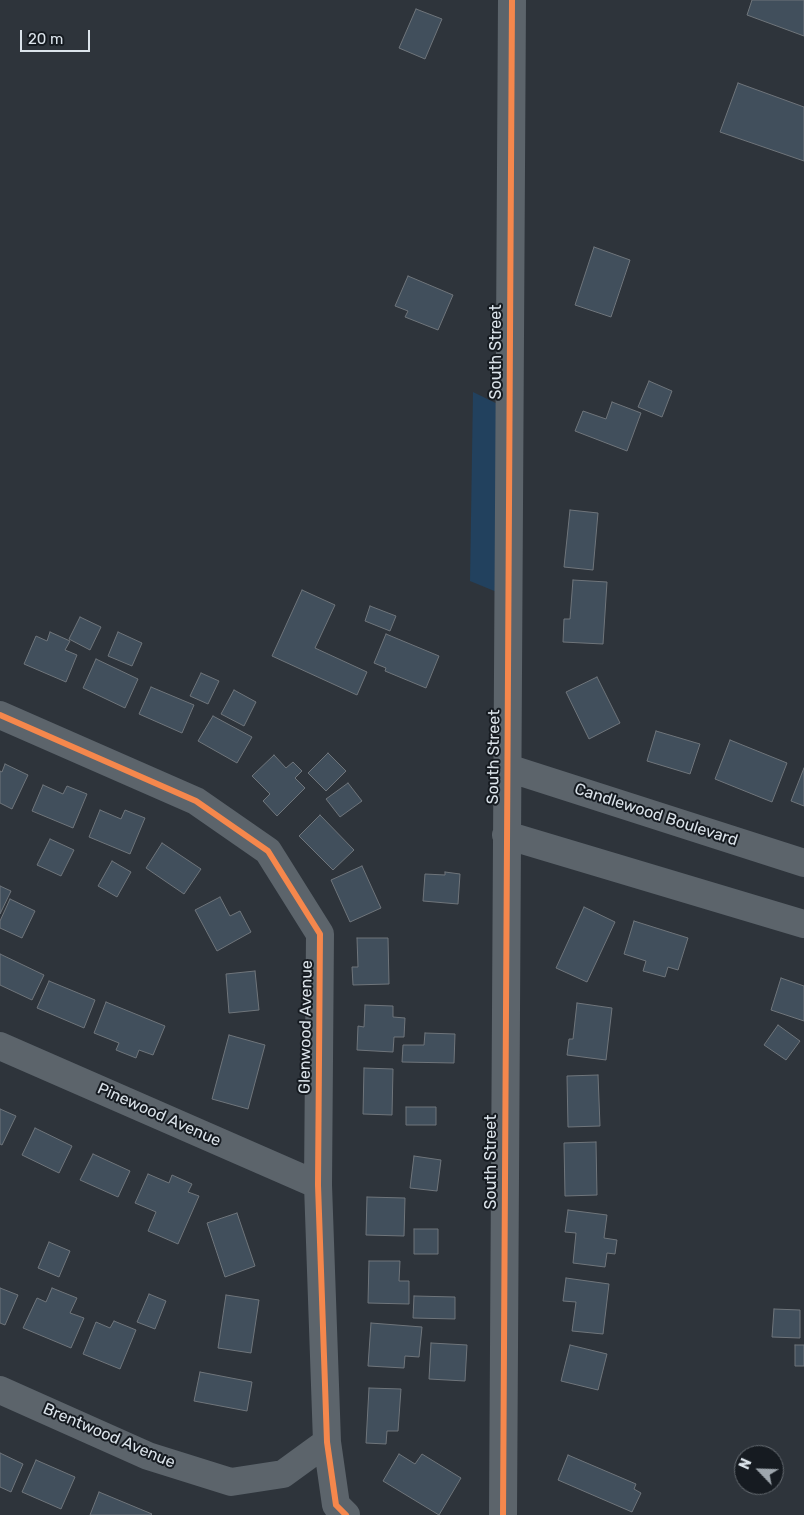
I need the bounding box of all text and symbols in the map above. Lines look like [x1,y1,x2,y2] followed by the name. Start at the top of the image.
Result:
[22,20,92,52] scale bar
[28,30,63,48] text: 20 m
[486,305,506,399] street label: South Street
[484,709,504,805] street label: South Street
[572,780,740,850] street label: Candlewood Boulevard
[295,960,317,1094] street label: Glenwood Avenue
[94,1079,224,1151] street label: Pinewood Avenue
[481,1115,501,1209] street label: South Street
[40,1399,178,1473] street label: Brentwood Avenue
[734,1445,784,1495] north arrow
[736,1456,756,1472] text: N

